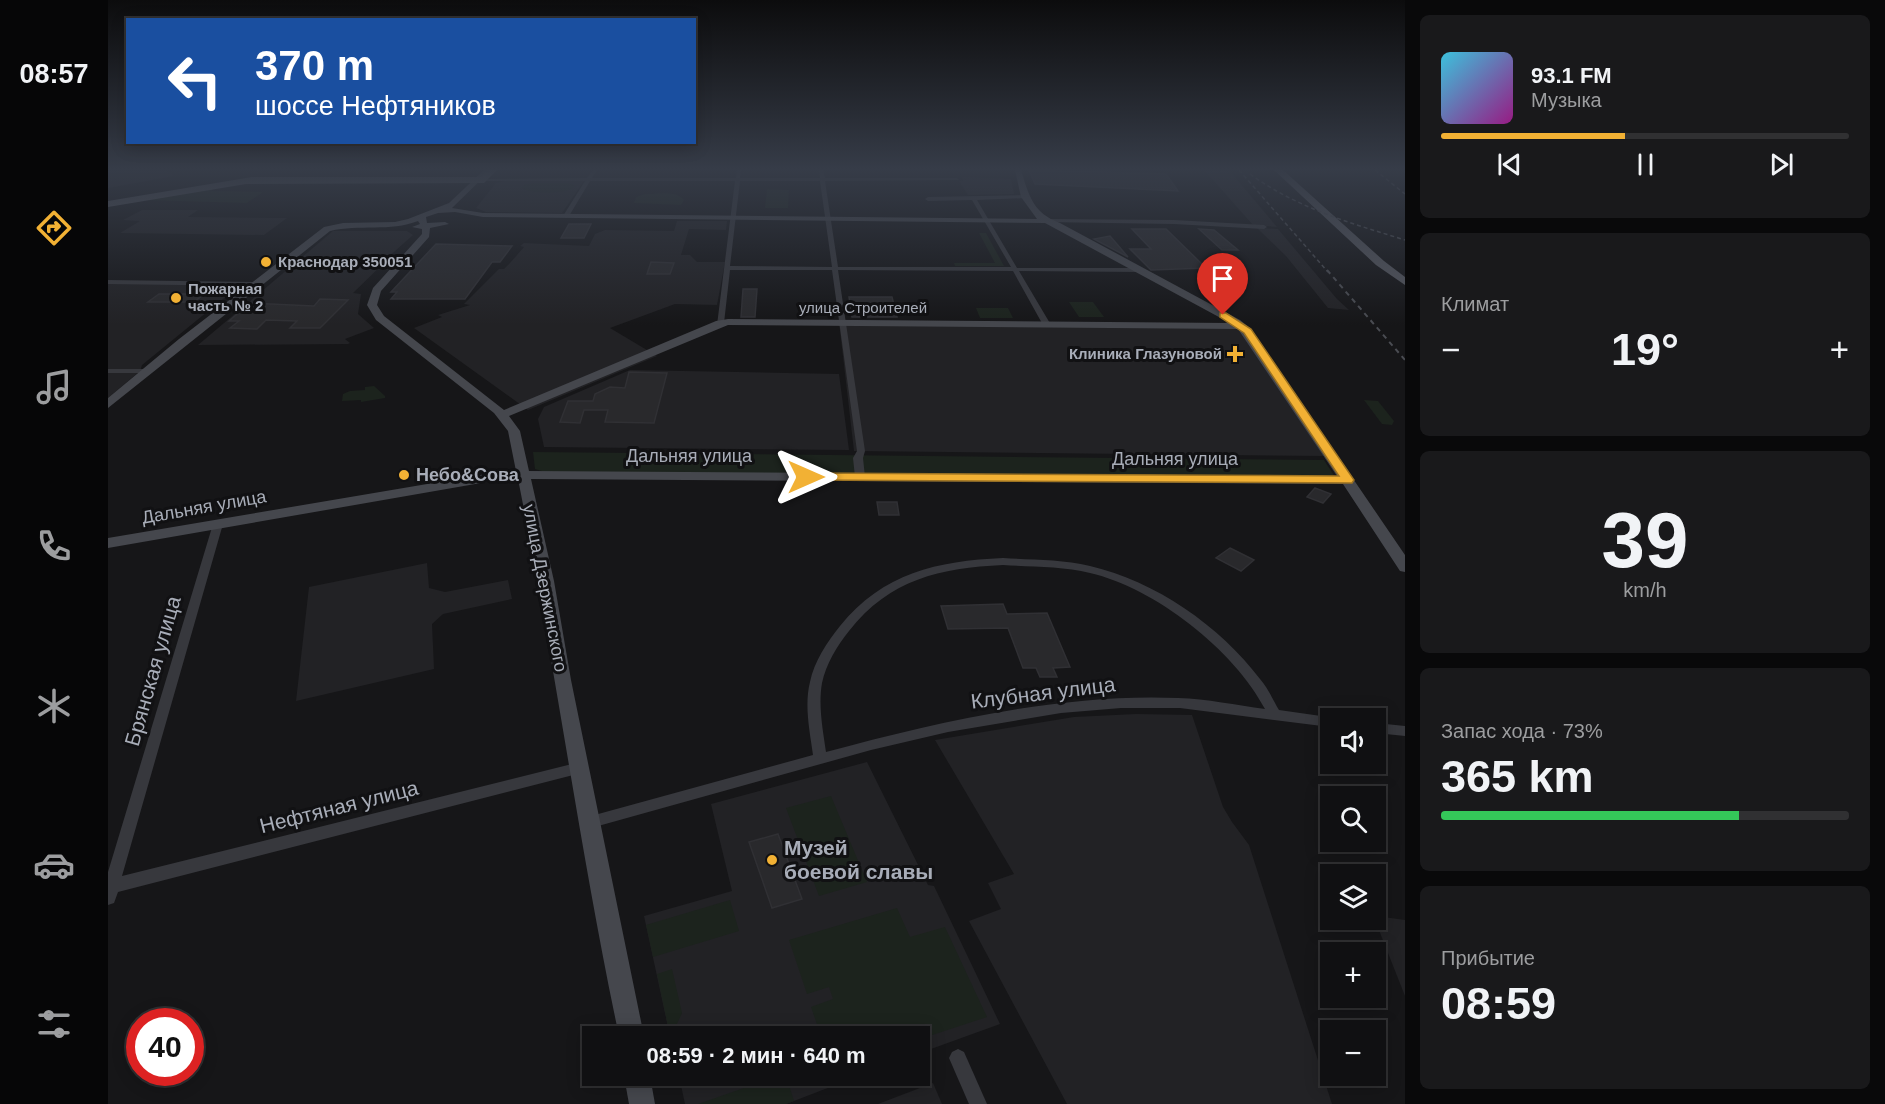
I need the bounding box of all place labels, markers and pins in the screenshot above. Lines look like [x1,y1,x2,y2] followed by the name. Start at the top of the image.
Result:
[278,253,412,270] place label: Краснодар 350051
[1197,253,1248,315] pin
[259,255,273,269] marker: Краснодар 350051
[188,280,263,314] place label: Пожарная часть № 2
[169,291,183,305] marker: Пожарная часть № 2
[1069,345,1222,362] place label: Клиника Глазуновой
[1226,345,1244,363] marker: Клиника Глазуновой
[416,465,520,485] place label: Небо&Сова
[397,468,411,482] marker: Небо&Сова
[784,836,933,883] place label: Музей боевой славы
[765,853,779,867] marker: Музей боевой славы

